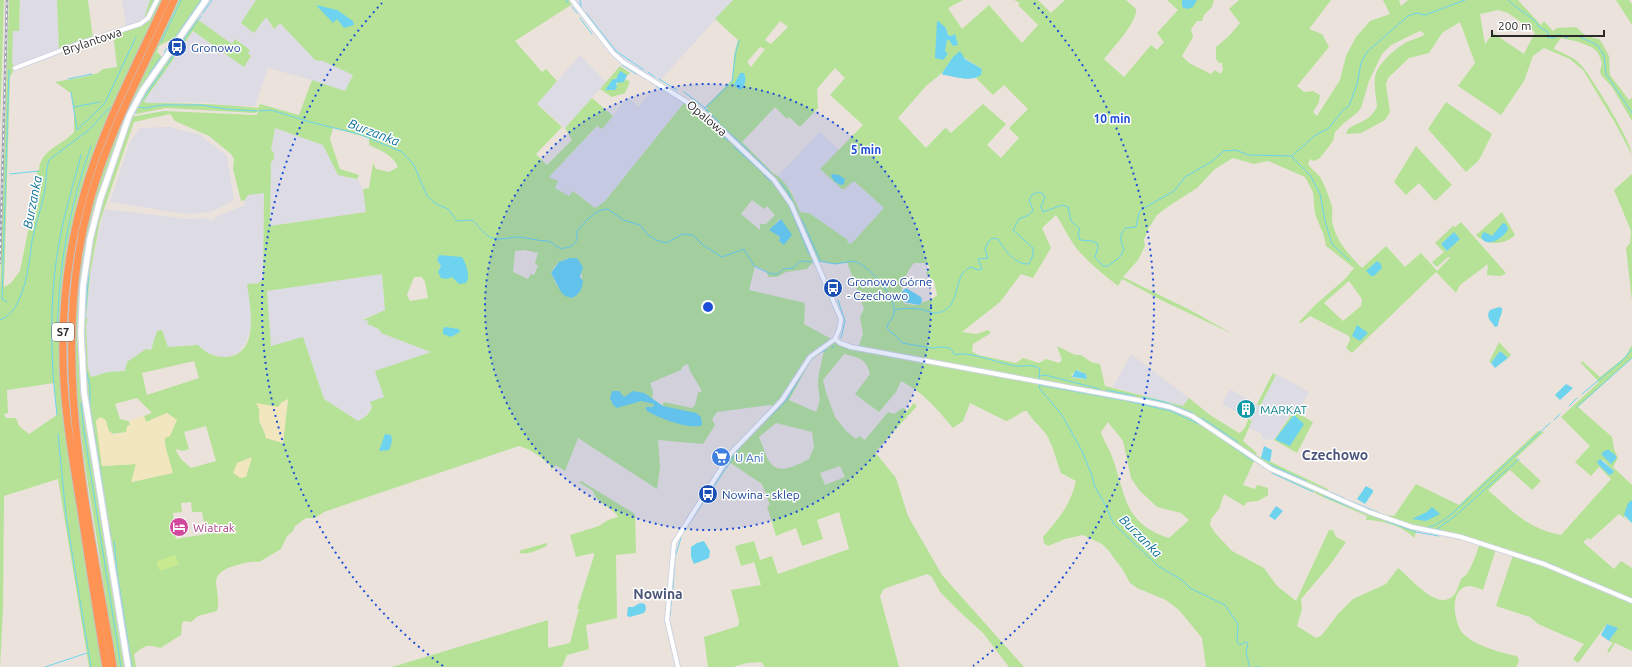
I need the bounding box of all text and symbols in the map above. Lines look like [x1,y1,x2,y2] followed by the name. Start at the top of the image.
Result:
[1492,12,1604,38] scale bar
[1498,19,1531,32] text: 200 m
[61,25,123,57] street label: Brylantowa
[166,36,188,58] bus stop icon: Gronowo
[191,41,241,54] place label: Gronowo
[684,98,730,138] street label: Opalowa
[1093,112,1131,125] text: 10 min
[347,116,401,148] water label: Burzanka
[851,143,881,156] text: 5 min
[20,174,44,230] water label: Burzanka
[847,275,932,302] place label: Gronowo Górne - Czechowo
[822,277,844,299] bus stop icon: Gronowo Górne - Czechowo
[701,300,715,314] centre of rings
[52,323,74,341] road number: S7
[1235,398,1257,420] building icon: MARKAT
[1260,403,1308,416] place label: MARKAT
[710,446,732,468] supermarket icon: U Ani
[1302,447,1368,463] district label: Czechowo
[735,451,764,464] place label: U Ani
[697,483,719,505] bus stop icon: Nowina - sklep
[722,488,800,501] place label: Nowina - sklep
[1117,512,1165,560] water label: Burzanka
[168,516,190,538] hotel icon: Wiatrak
[193,521,235,534] place label: Wiatrak
[633,586,683,602] district label: Nowina

